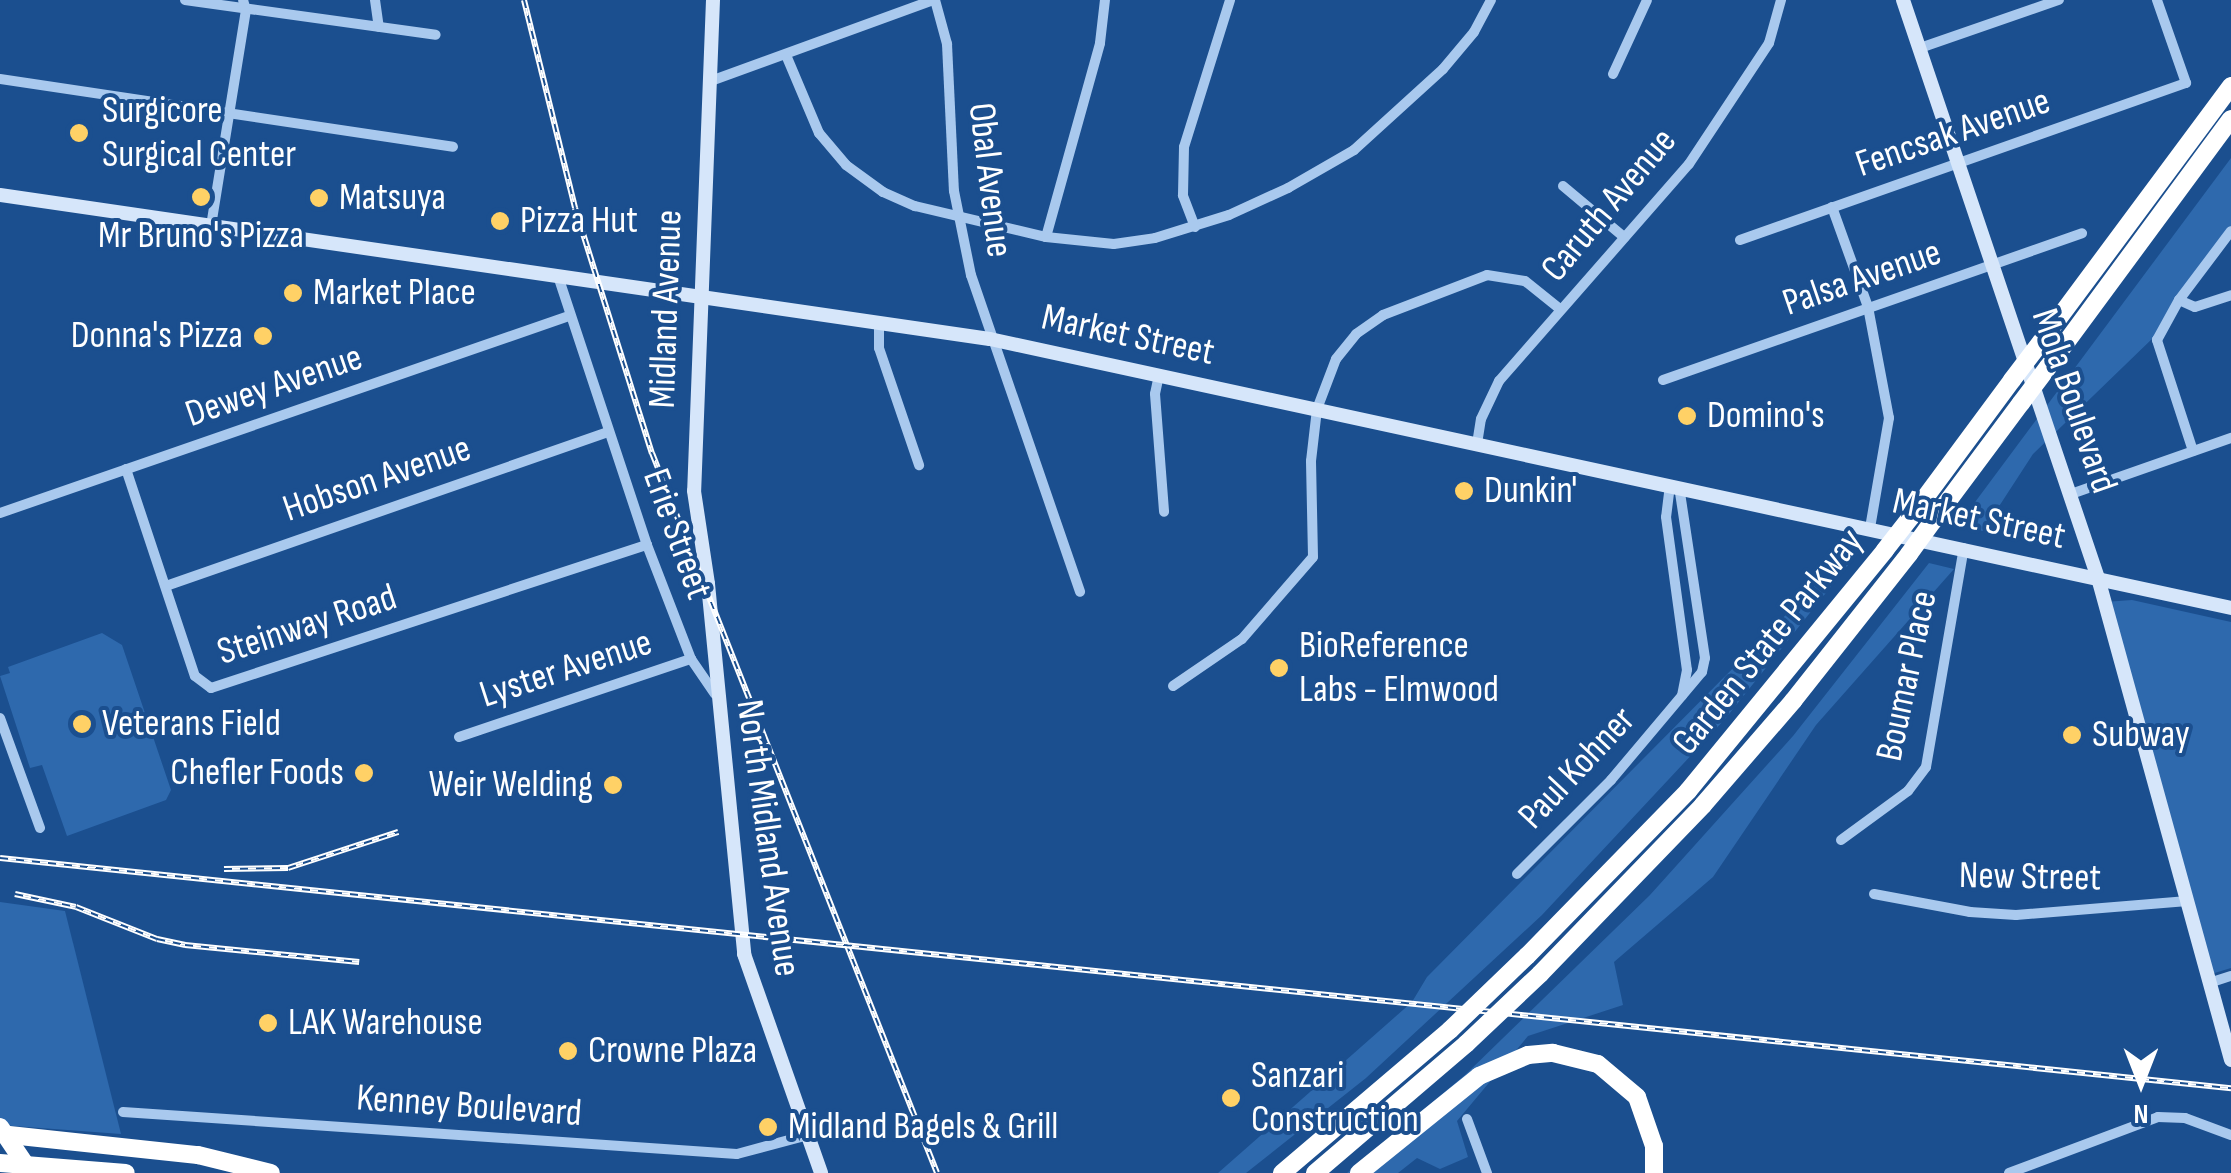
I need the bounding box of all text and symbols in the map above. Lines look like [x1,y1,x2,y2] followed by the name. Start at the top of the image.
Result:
[1850,79,2056,187] street label: Fencsak Avenue
[102,88,296,178] place label: Surgicore Surgical Center
[958,100,1022,260] street label: Obal Avenue
[1532,119,1686,291] street label: Caruth Avenue
[66,120,92,146] marker: Surgicore Surgical Center
[339,175,446,221] place label: Matsuya
[190,186,212,208] marker: Mr Bruno's Pizza
[308,187,330,209] marker: Matsuya
[520,198,638,244] place label: Pizza Hut
[640,209,692,409] street label: Midland Avenue
[489,210,511,232] marker: Pizza Hut
[98,213,304,259] place label: Mr Bruno's Pizza
[1777,230,1947,326] street label: Palsa Avenue
[313,270,476,316] place label: Market Place
[282,282,304,304] marker: Market Place
[1038,295,1218,375] street label: Market Street
[2021,303,2127,499] street label: Mola Boulevard
[71,313,243,359] place label: Donna's Pizza
[252,325,274,347] marker: Donna's Pizza
[180,335,368,437] street label: Dewey Avenue
[1707,393,1825,439] place label: Domino's
[1676,405,1698,427] marker: Domino's
[277,426,477,532] street label: Hobson Avenue
[632,463,722,605] street label: Erie Street
[1484,468,1577,514] place label: Dunkin'
[1889,479,2069,559] street label: Market Street
[1453,480,1475,502] marker: Dunkin'
[1663,520,1873,764] street label: Garden State Parkway
[212,575,402,675] street label: Steinway Road
[1867,587,1947,765] street label: Boumar Place
[474,620,658,718] street label: Lyster Avenue
[1299,623,1499,712] place label: BioReference Labs - Elmwood
[1268,657,1290,679] marker: BioReference Labs - Elmwood
[726,697,810,979] street label: North Midland Avenue
[1509,698,1645,838] street label: Paul Kohner
[102,701,281,747] place label: Veterans Field
[2092,712,2190,758] place label: Subway
[71,713,93,735] marker: Veterans Field
[2061,724,2083,746] marker: Subway
[170,750,344,796] place label: Chefler Foods
[353,762,375,784] marker: Chefler Foods
[429,762,593,808] place label: Weir Welding
[602,774,624,796] marker: Weir Welding
[1959,853,2101,901] street label: New Street
[288,1000,483,1046] place label: LAK Warehouse
[257,1012,279,1034] marker: LAK Warehouse
[588,1028,757,1074] place label: Crowne Plaza
[2091,1033,2191,1133] north arrow
[557,1040,579,1062] marker: Crowne Plaza
[1251,1053,1419,1142] place label: Sanzari Construction
[355,1075,583,1137] street label: Kenney Boulevard
[1220,1087,1242,1109] marker: Sanzari Construction
[2134,1097,2148,1130] text: N
[788,1104,1058,1150] place label: Midland Bagels & Grill
[757,1116,779,1138] marker: Midland Bagels & Grill

